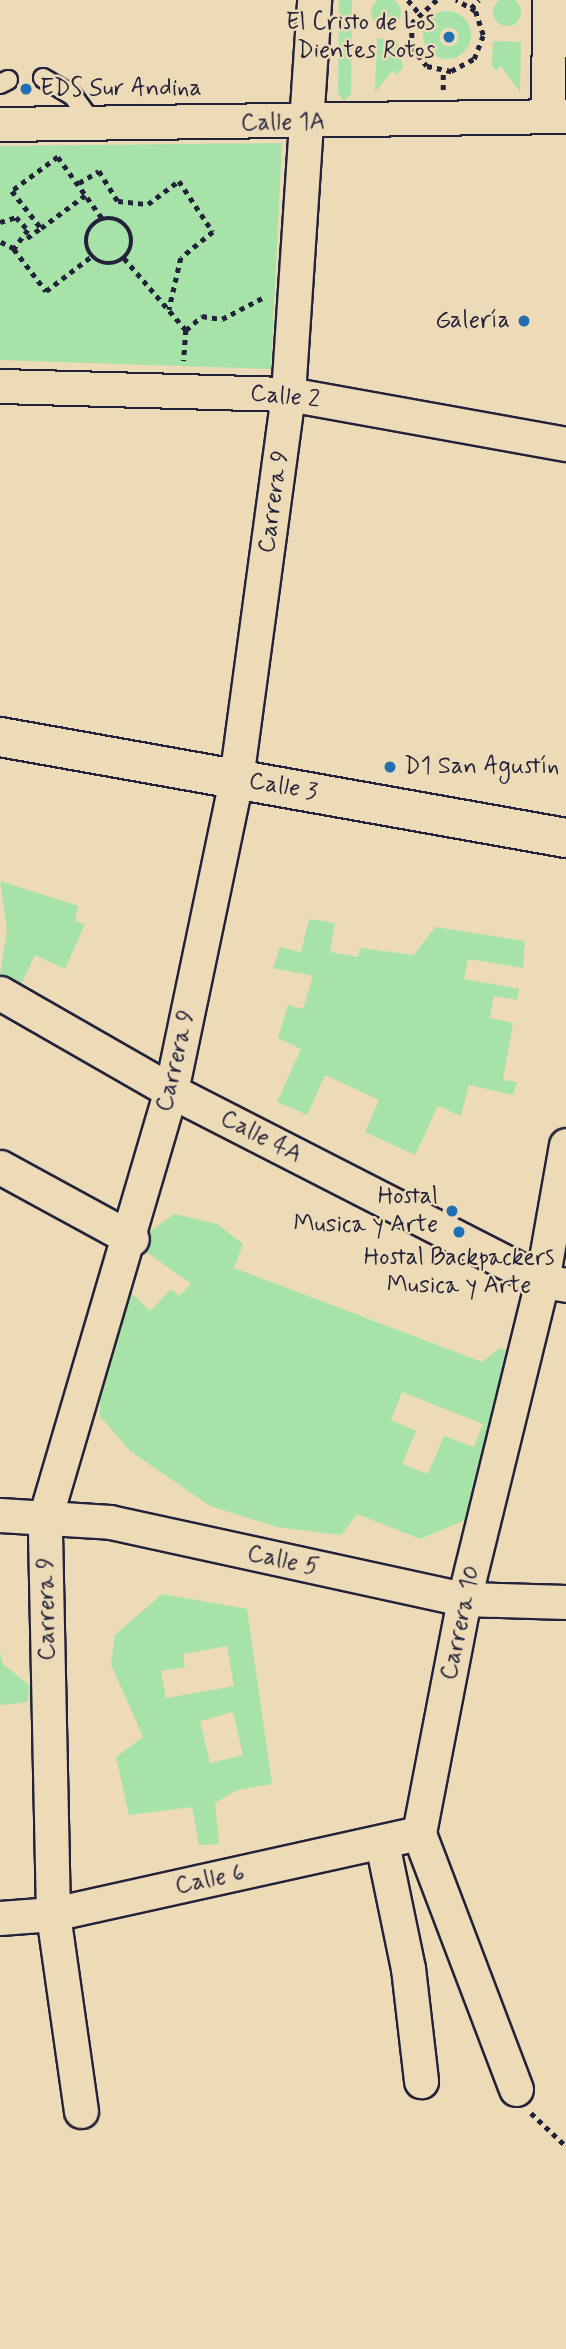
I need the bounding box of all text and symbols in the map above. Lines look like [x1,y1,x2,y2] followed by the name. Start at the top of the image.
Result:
[278,9,435,65] place label: El Cristo de Los Dientes Rotos
[441,29,457,45] marker: El Cristo de Los Dientes Rotos
[40,75,209,103] place label: EDS Sur Andina
[18,81,34,97] marker: EDS Sur Andina
[241,108,325,138] street label: Calle 1A
[435,307,510,335] place label: Galería
[516,313,532,329] marker: Galería
[249,379,321,415] street label: Calle 2
[253,449,295,555] street label: Carrera 9
[404,753,553,781] place label: D1 San Agustín
[382,759,398,775] marker: D1 San Agustín
[247,767,319,807] street label: Calle 3
[150,1007,202,1115] street label: Carrera 9
[215,1104,307,1170] street label: Calle 4A
[296,1183,438,1239] place label: Hostal Musica y Arte
[444,1203,460,1219] marker: Hostal Musica y Arte
[451,1224,467,1240] marker: Hostal Backpackers Musica y Arte
[363,1244,555,1300] place label: Hostal Backpackers Musica y Arte
[245,1539,321,1583] street label: Calle 5
[32,1557,62,1661] street label: Carrera 9
[435,1563,487,1683] street label: Carrera 10
[173,1859,247,1901] street label: Calle 6

